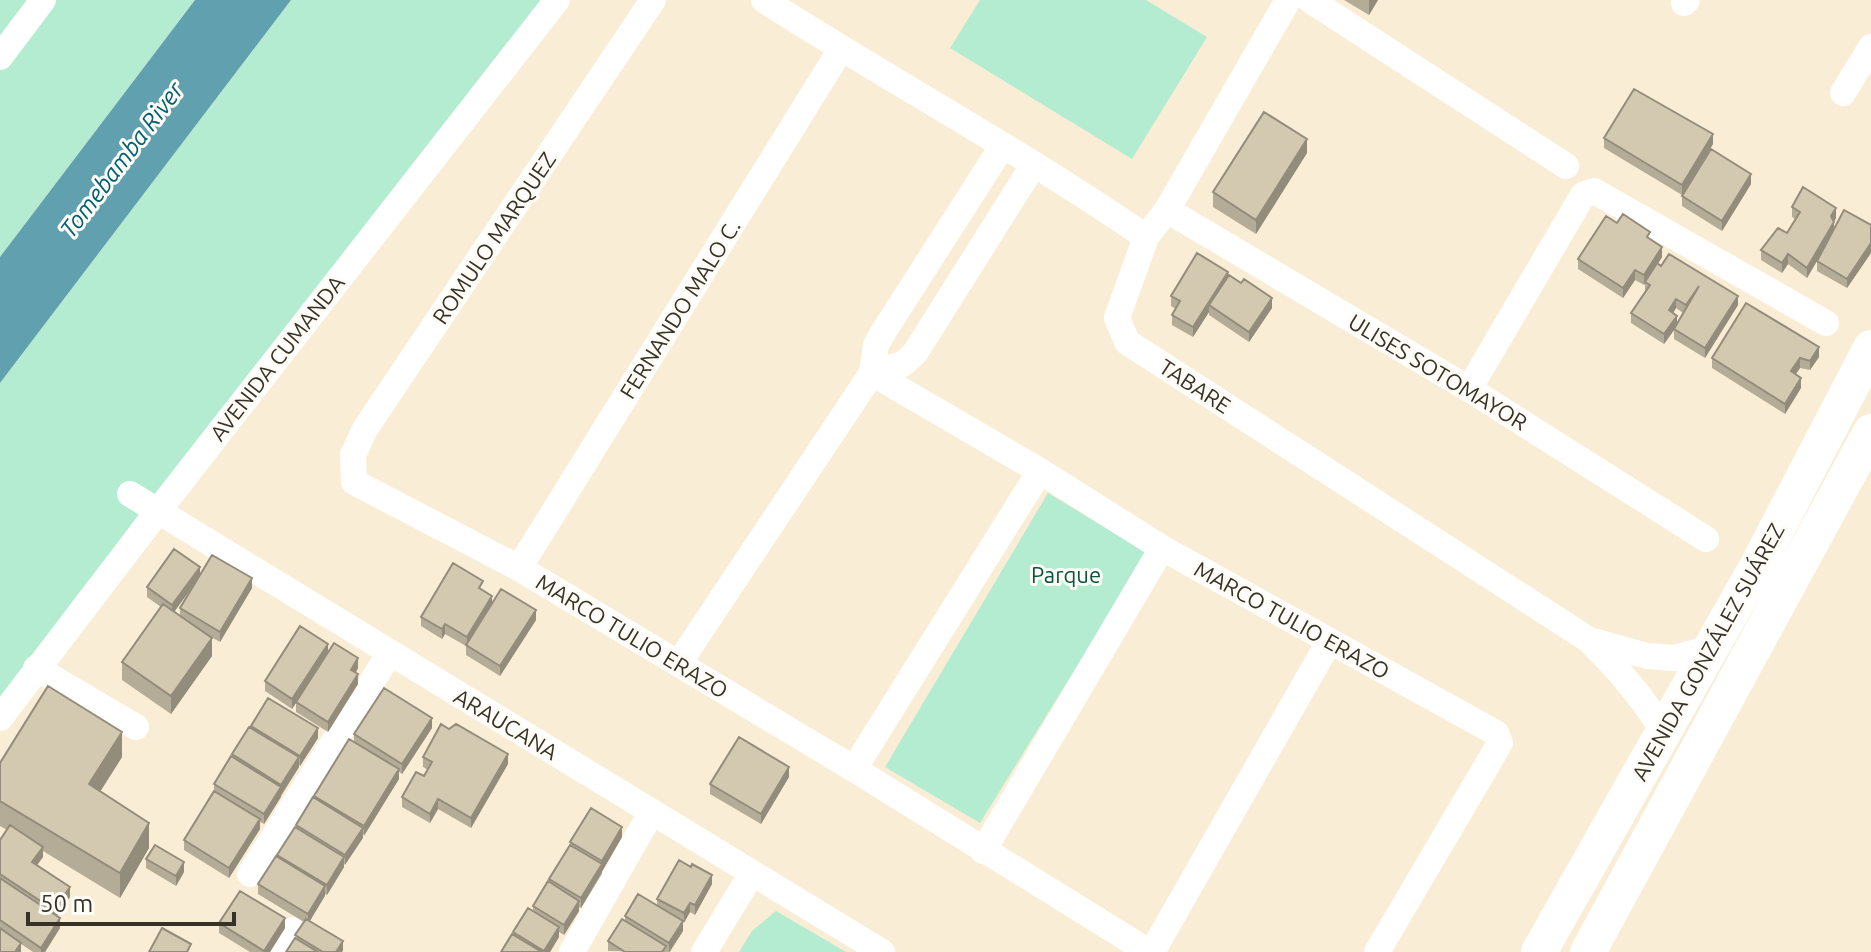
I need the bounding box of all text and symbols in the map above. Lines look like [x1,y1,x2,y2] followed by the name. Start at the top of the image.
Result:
[54,76,189,243] water label: Tomebamba River
[427,147,560,328] street label: ROMULO MARQUEZ
[614,215,745,403] street label: FERNANDO MALO C.
[204,270,349,445] street label: AVENIDA CUMANDA
[1344,308,1532,435] street label: ULISES SOTOMAYOR
[1155,353,1235,418] street label: TABARE
[1625,518,1789,785] street label: AVENIDA GONZÁLEZ SUÁREZ
[1190,556,1394,684] street label: MARCO TULIO ERAZO
[1031,562,1101,587] park label: Parque
[532,568,733,703] street label: MARCO TULIO ERAZO
[450,683,563,765] street label: ARAUCANA
[28,876,234,926] scale bar
[40,890,93,917] text: 50 m

